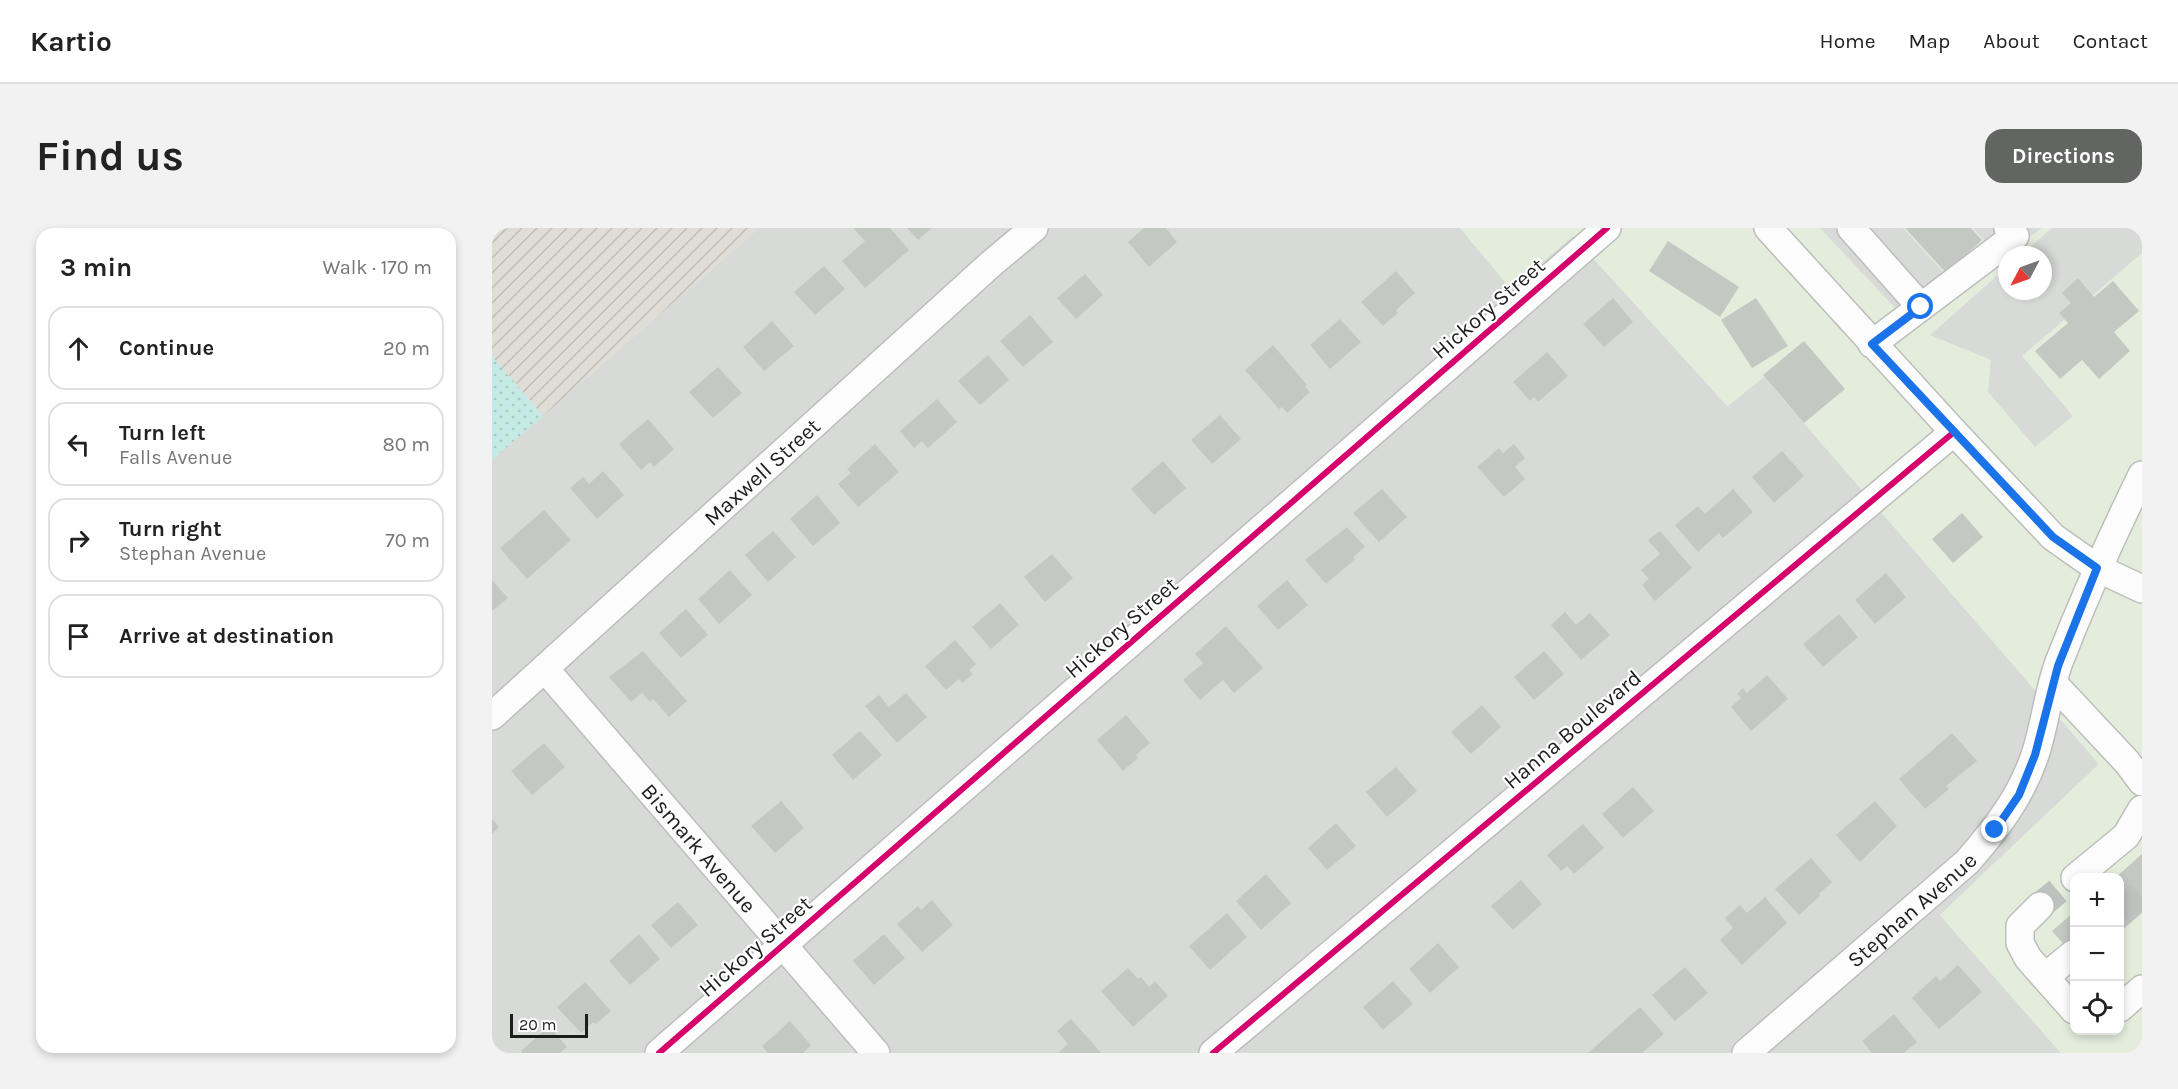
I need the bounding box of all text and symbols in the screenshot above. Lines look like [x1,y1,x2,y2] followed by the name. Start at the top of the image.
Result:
[30,25,112,58] text: Kartio
[1820,29,1876,53] text: Home
[1909,29,1950,53] text: Map
[1983,29,2040,53] text: About
[2073,29,2148,53] text: Contact
[1985,129,2142,183] button: Directions
[36,131,184,181] text: Find us
[1998,246,2052,300] north arrow
[60,252,132,283] text: 3 min
[1427,253,1550,365] street label: Hickory Street
[322,256,432,279] text: Walk · 170 m
[1907,293,1933,319] route start
[62,332,95,365] icon: ahead
[119,335,214,361] text: Continue
[383,337,430,360] text: 20 m
[699,413,826,531] street label: Maxwell Street
[119,420,206,446] text: Turn left
[62,428,95,461] icon: left
[382,433,430,456] text: 80 m
[119,446,232,469] text: Falls Avenue
[119,516,222,542] text: Turn right
[62,524,95,557] icon: right
[385,529,430,552] text: 70 m
[119,542,266,565] text: Stephan Avenue
[1060,572,1183,684] street label: Hickory Street
[62,620,95,653] icon: arrive
[119,623,334,649] text: Arrive at destination
[1499,665,1647,795] street label: Hanna Boulevard
[635,778,761,918] street label: Bismark Avenue
[1981,816,2007,842] route end
[1843,848,1983,973] street label: Stephan Avenue
[2070,873,2124,1035] map controls
[2070,873,2124,927] button: +
[694,891,817,1003] street label: Hickory Street
[2070,927,2124,981] button: −
[2070,981,2124,1035] button: locate
[510,1011,588,1038] scale bar
[519,1015,557,1034] text: 20 m

